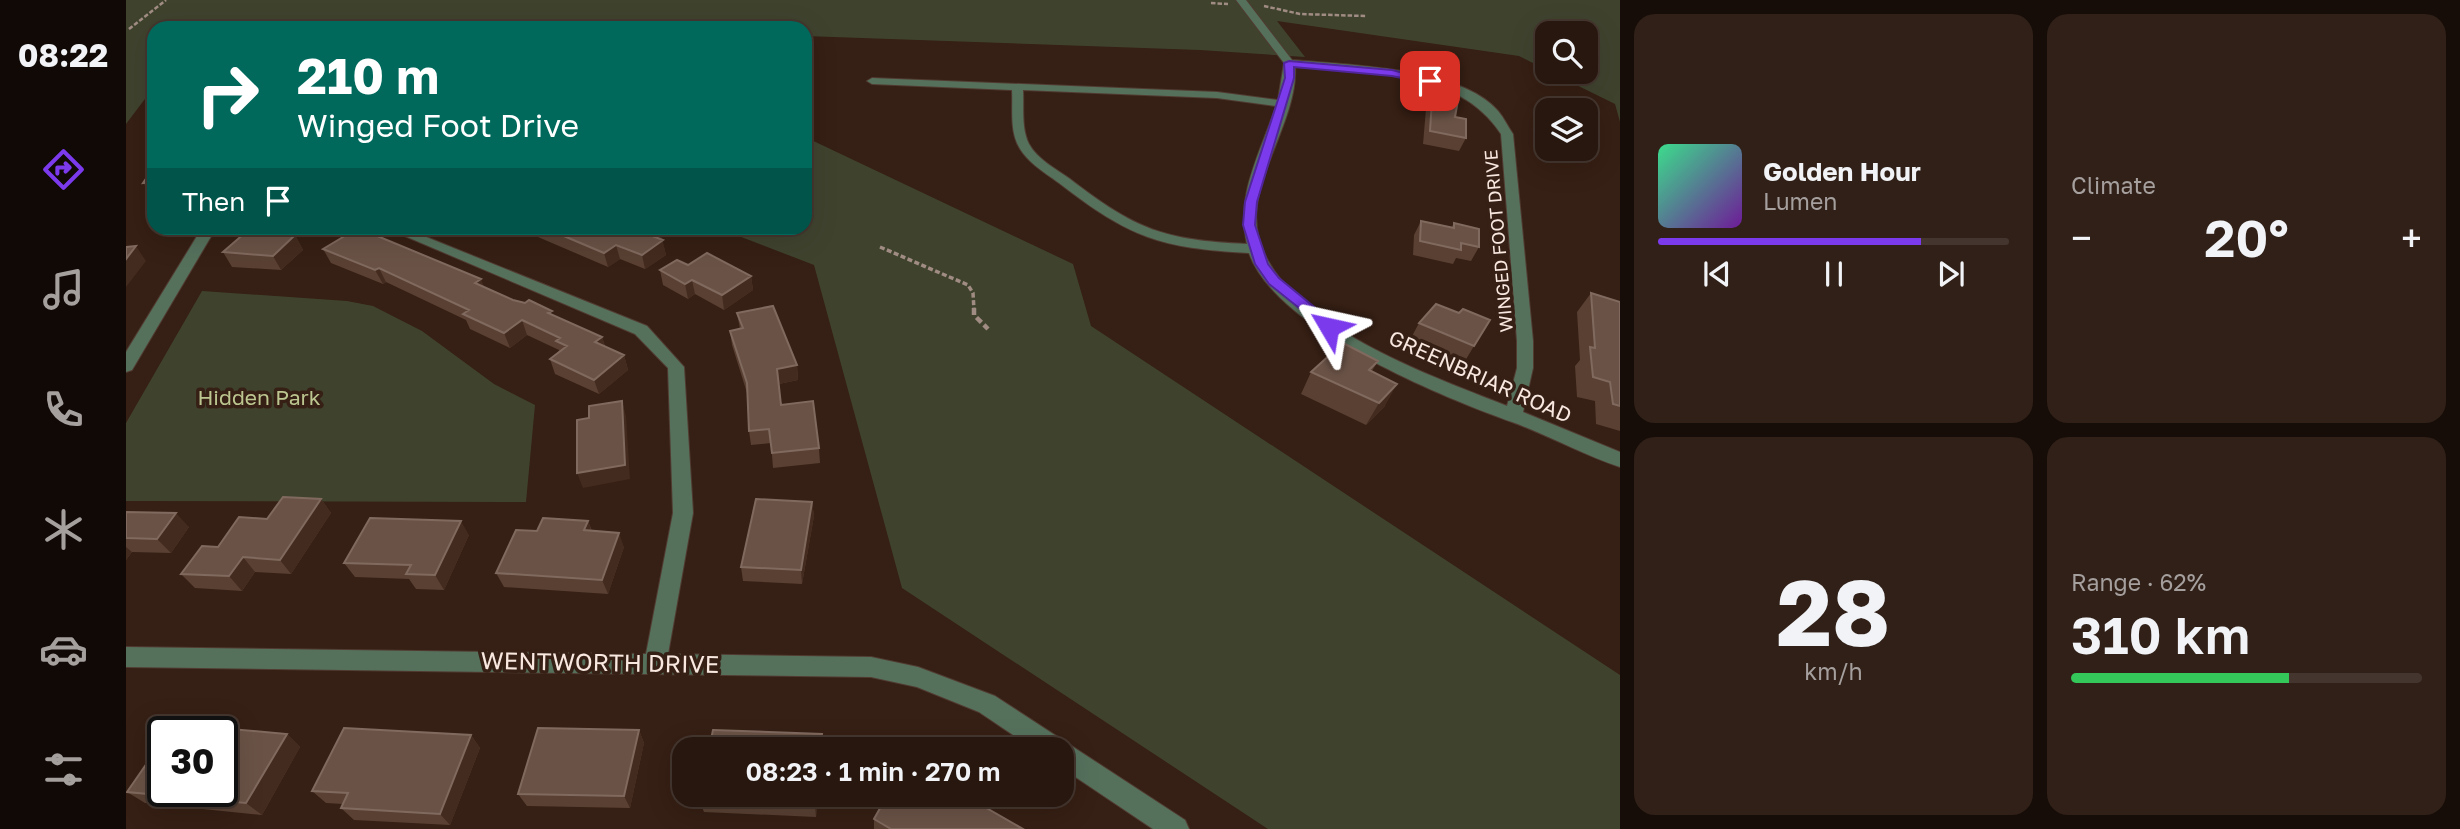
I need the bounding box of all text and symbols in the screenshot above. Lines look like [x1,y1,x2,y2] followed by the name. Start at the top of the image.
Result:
[1535,21,1598,161] map controls
[1535,21,1598,84] button: search
[18,36,108,74] text: 08:22
[297,46,439,105] text: 210 m
[182,49,273,140] icon: right
[1400,51,1460,111] pin
[1411,62,1449,100] icon: arrive
[1535,98,1598,161] button: layers
[297,106,579,144] text: Winged Foot Drive
[39,145,88,194] icon: directions
[1479,149,1517,333] street label: WINGED FOOT DRIVE
[1763,156,1921,187] text: Golden Hour
[2071,171,2156,199] text: Climate
[259,182,297,220] icon: arrive
[182,186,245,217] text: Then
[1763,187,1837,215] text: Lumen
[2204,206,2289,268] text: 20°
[2071,215,2092,260] text: −
[2401,215,2422,260] text: +
[1698,255,1736,293] icon: previous
[1815,255,1853,293] icon: pause
[1932,255,1970,293] icon: next
[39,265,88,314] icon: music
[1292,290,1366,364] position arrow
[1385,324,1576,428] street label: GREENBRIAR ROAD
[197,384,321,410] park label: Hidden Park
[39,385,88,434] icon: phone
[39,505,88,554] icon: climate
[1777,557,1890,666] text: 28
[2071,568,2206,596] text: Range · 62%
[2071,603,2250,665] text: 310 km
[39,625,88,674] icon: car
[480,645,720,678] street label: WENTWORTH DRIVE
[1804,657,1863,685] text: km/h
[147,716,238,807] speed limit sign: 30
[39,745,88,794] icon: filters
[745,756,1001,787] text: 08:23 · 1 min · 270 m

